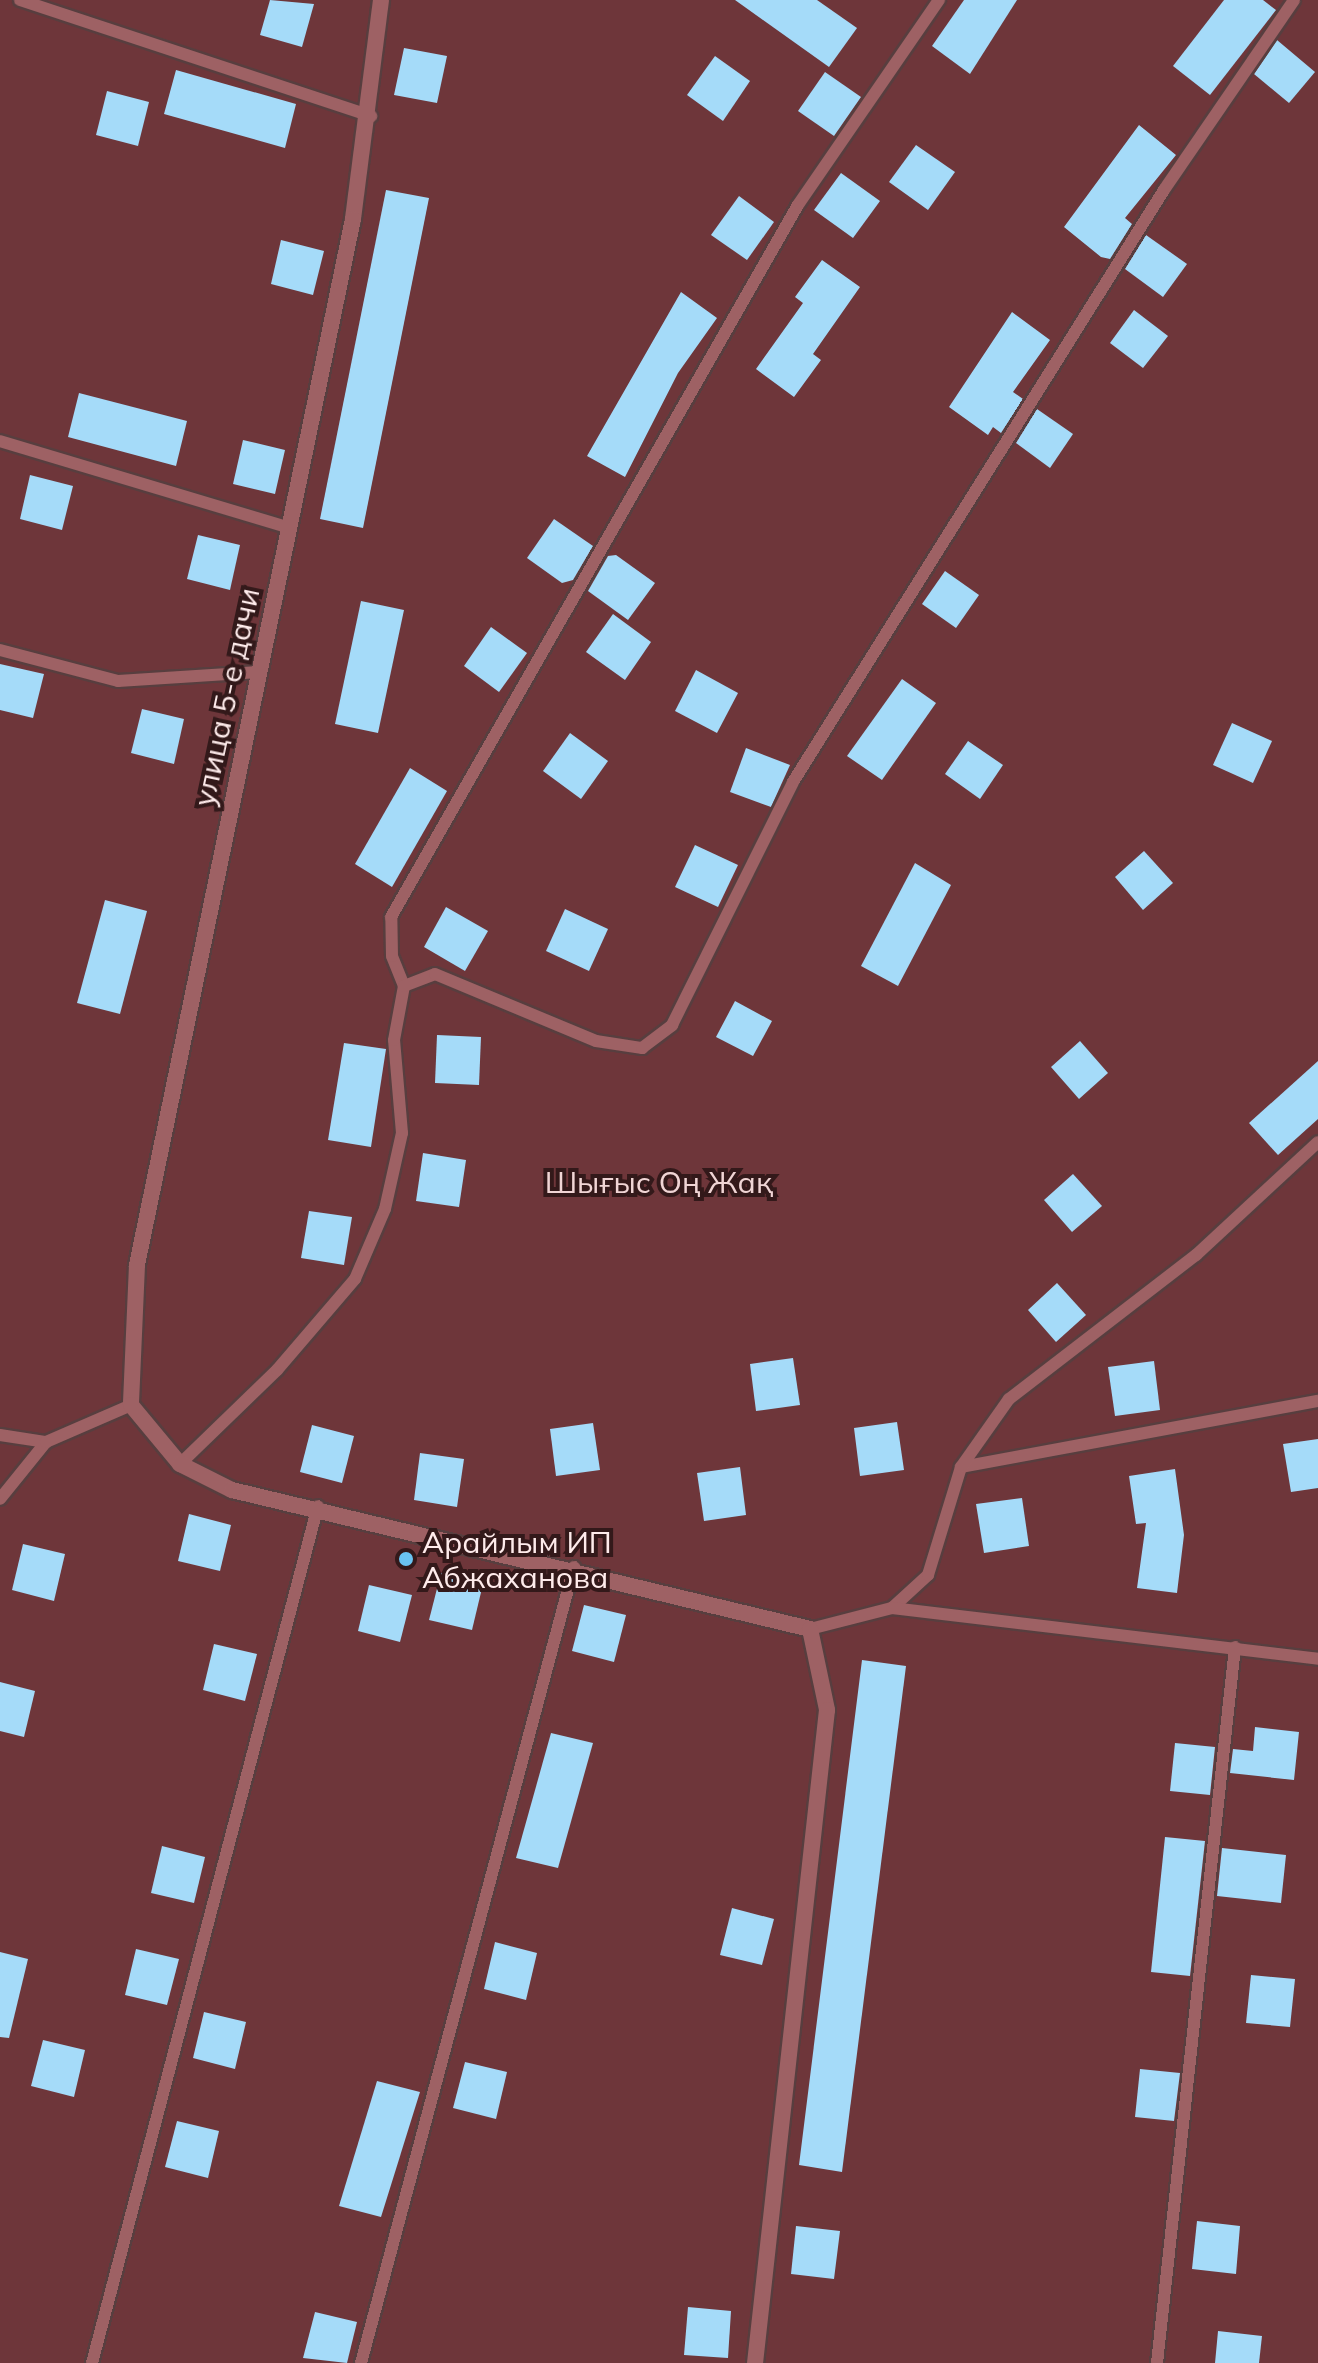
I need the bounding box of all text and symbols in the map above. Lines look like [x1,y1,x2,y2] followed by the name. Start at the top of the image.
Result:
[185,585,267,809] street label: улица 5-е дачи
[545,1164,773,1200] park label: Шығыс Оң Жақ
[422,1524,612,1594] place label: Арайлым ИП Абжаханова
[397,1550,415,1568] marker: Арайлым ИП Абжаханова

